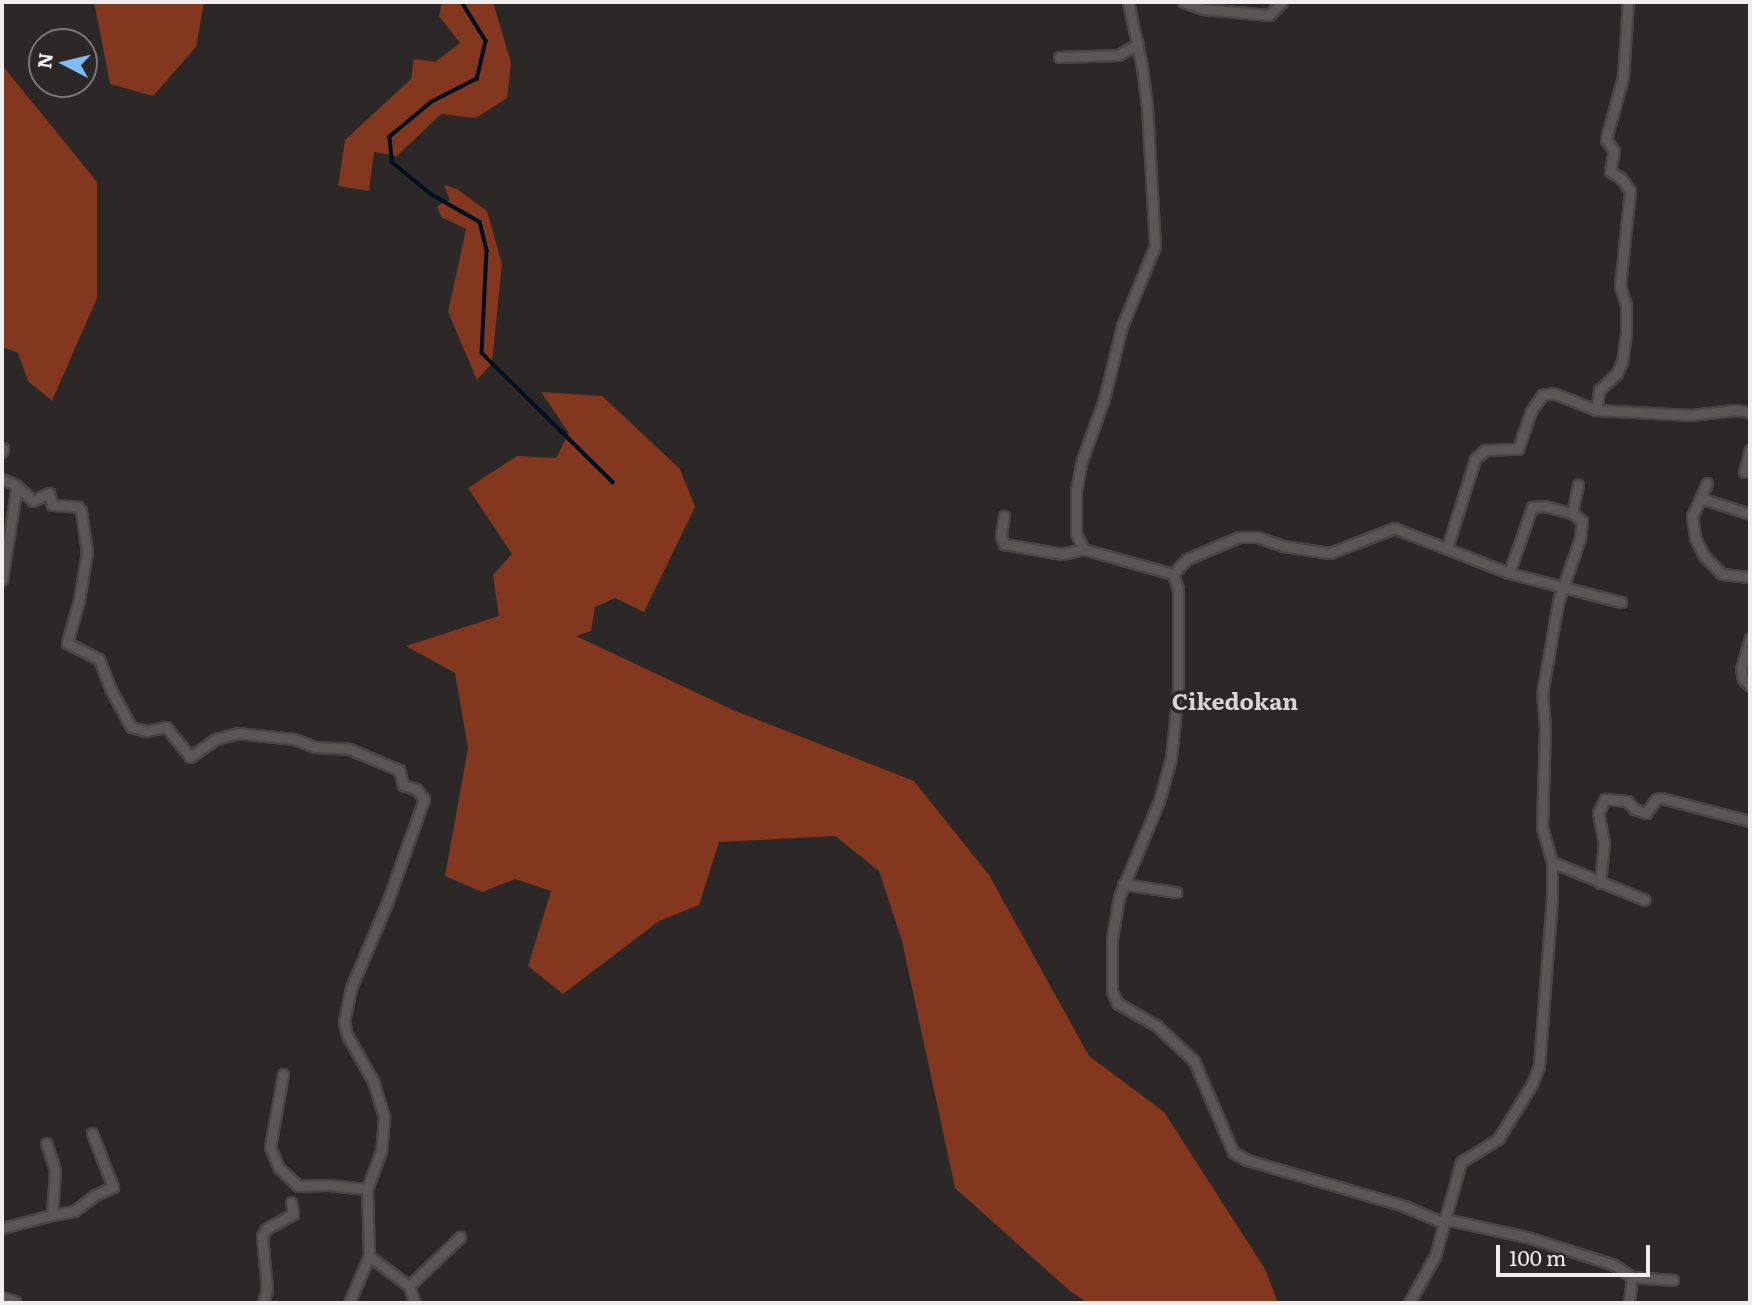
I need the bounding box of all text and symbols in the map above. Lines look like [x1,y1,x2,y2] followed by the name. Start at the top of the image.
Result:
[28,28,98,98] north arrow
[29,51,59,70] text: N
[1172,686,1298,714] district label: Cikedokan
[1500,1232,1654,1276] scale bar
[1509,1241,1566,1272] text: 100 m

